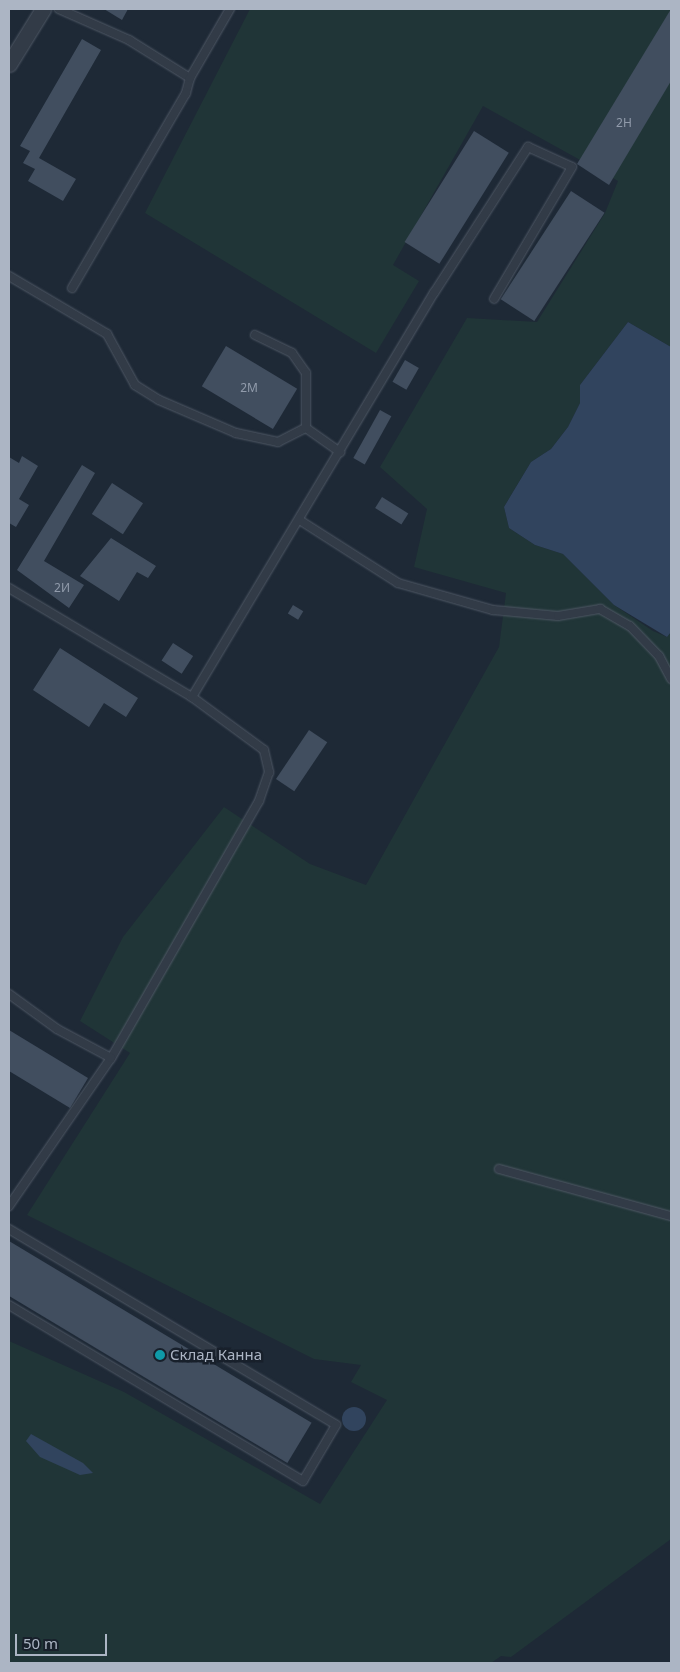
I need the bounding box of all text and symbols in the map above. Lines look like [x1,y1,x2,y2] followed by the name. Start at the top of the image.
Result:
[616,116,632,130] house number: 2Н
[240,381,258,395] house number: 2М
[54,581,70,595] house number: 2И
[170,1346,262,1364] place label: Склад Канна
[154,1349,166,1361] marker: Склад Канна
[18,1624,110,1656] scale bar
[23,1633,58,1653] text: 50 m

